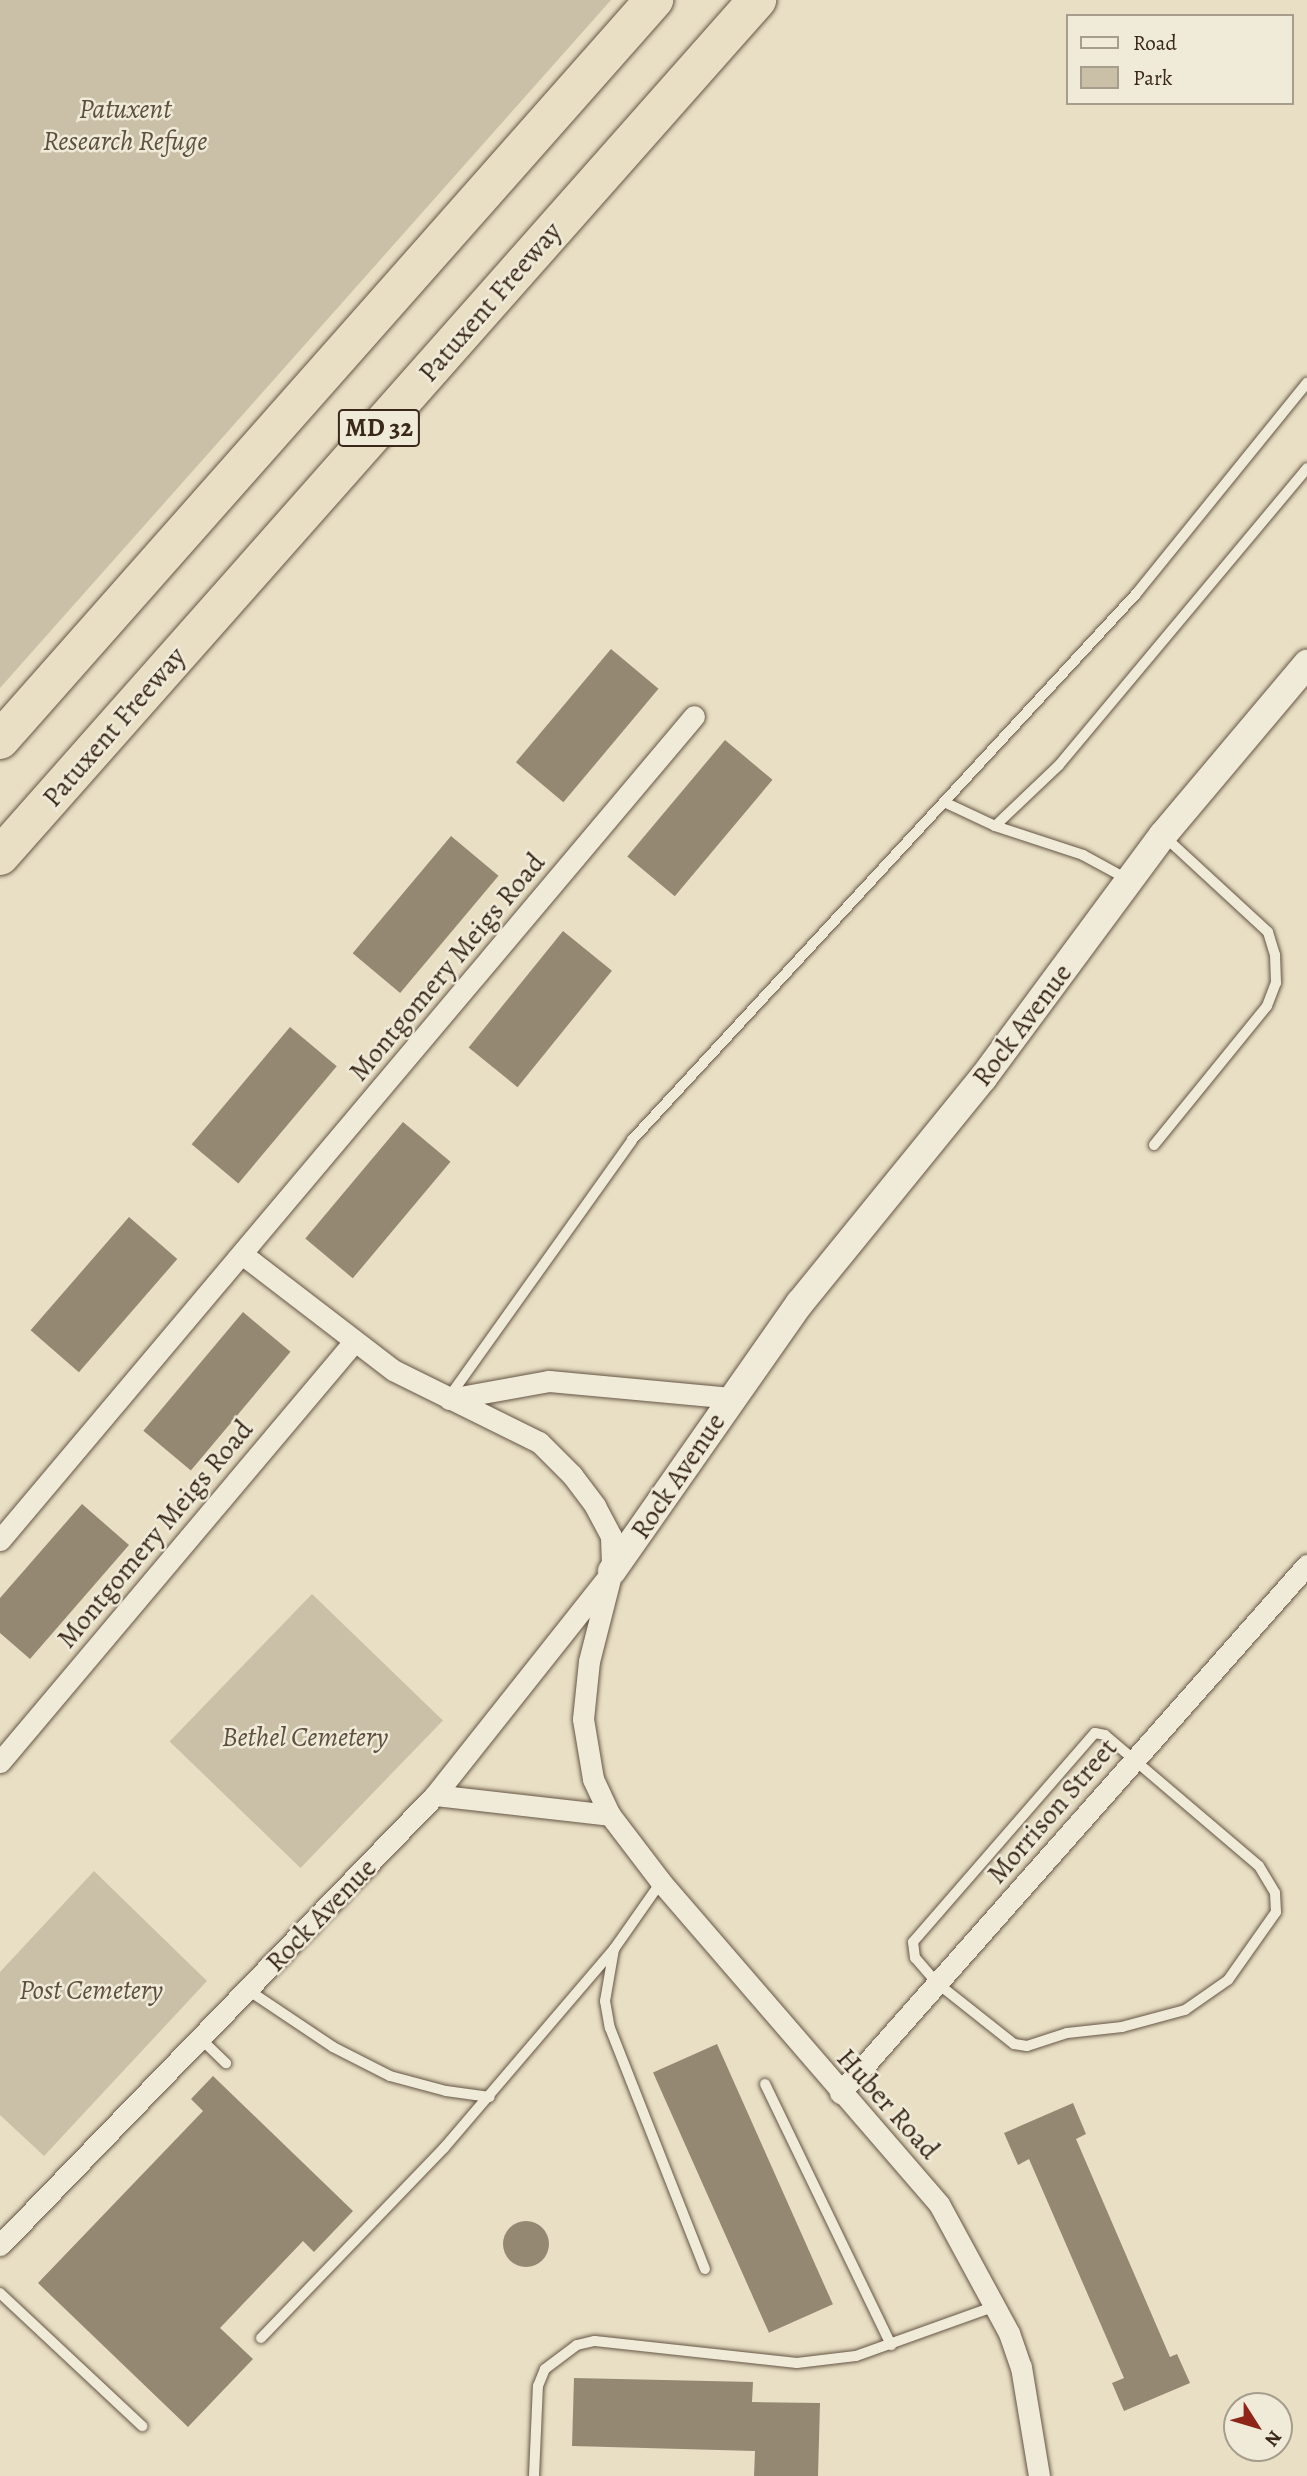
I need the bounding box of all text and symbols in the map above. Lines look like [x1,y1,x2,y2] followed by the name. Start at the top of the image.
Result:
[1066,14,1293,105] legend
[1133,29,1177,57] text: Road
[1133,64,1172,92] text: Park
[43,92,207,158] park label: Patuxent Research Refuge
[411,215,569,389] street label: Patuxent Freeway
[337,406,421,450] road number: MD 32
[35,640,193,814] street label: Patuxent Freeway
[342,846,552,1088] street label: Montgomery Meigs Road
[965,957,1079,1093] street label: Rock Avenue
[624,1407,732,1545] street label: Rock Avenue
[50,1413,260,1655] street label: Montgomery Meigs Road
[222,1720,388,1754] park label: Bethel Cemetery
[980,1732,1124,1890] street label: Morrison Street
[259,1851,383,1979] street label: Rock Avenue
[19,1973,163,2007] park label: Post Cemetery
[829,2042,947,2166] street label: Huber Road
[1223,2392,1293,2462] north arrow
[1259,2425,1288,2452] text: N

